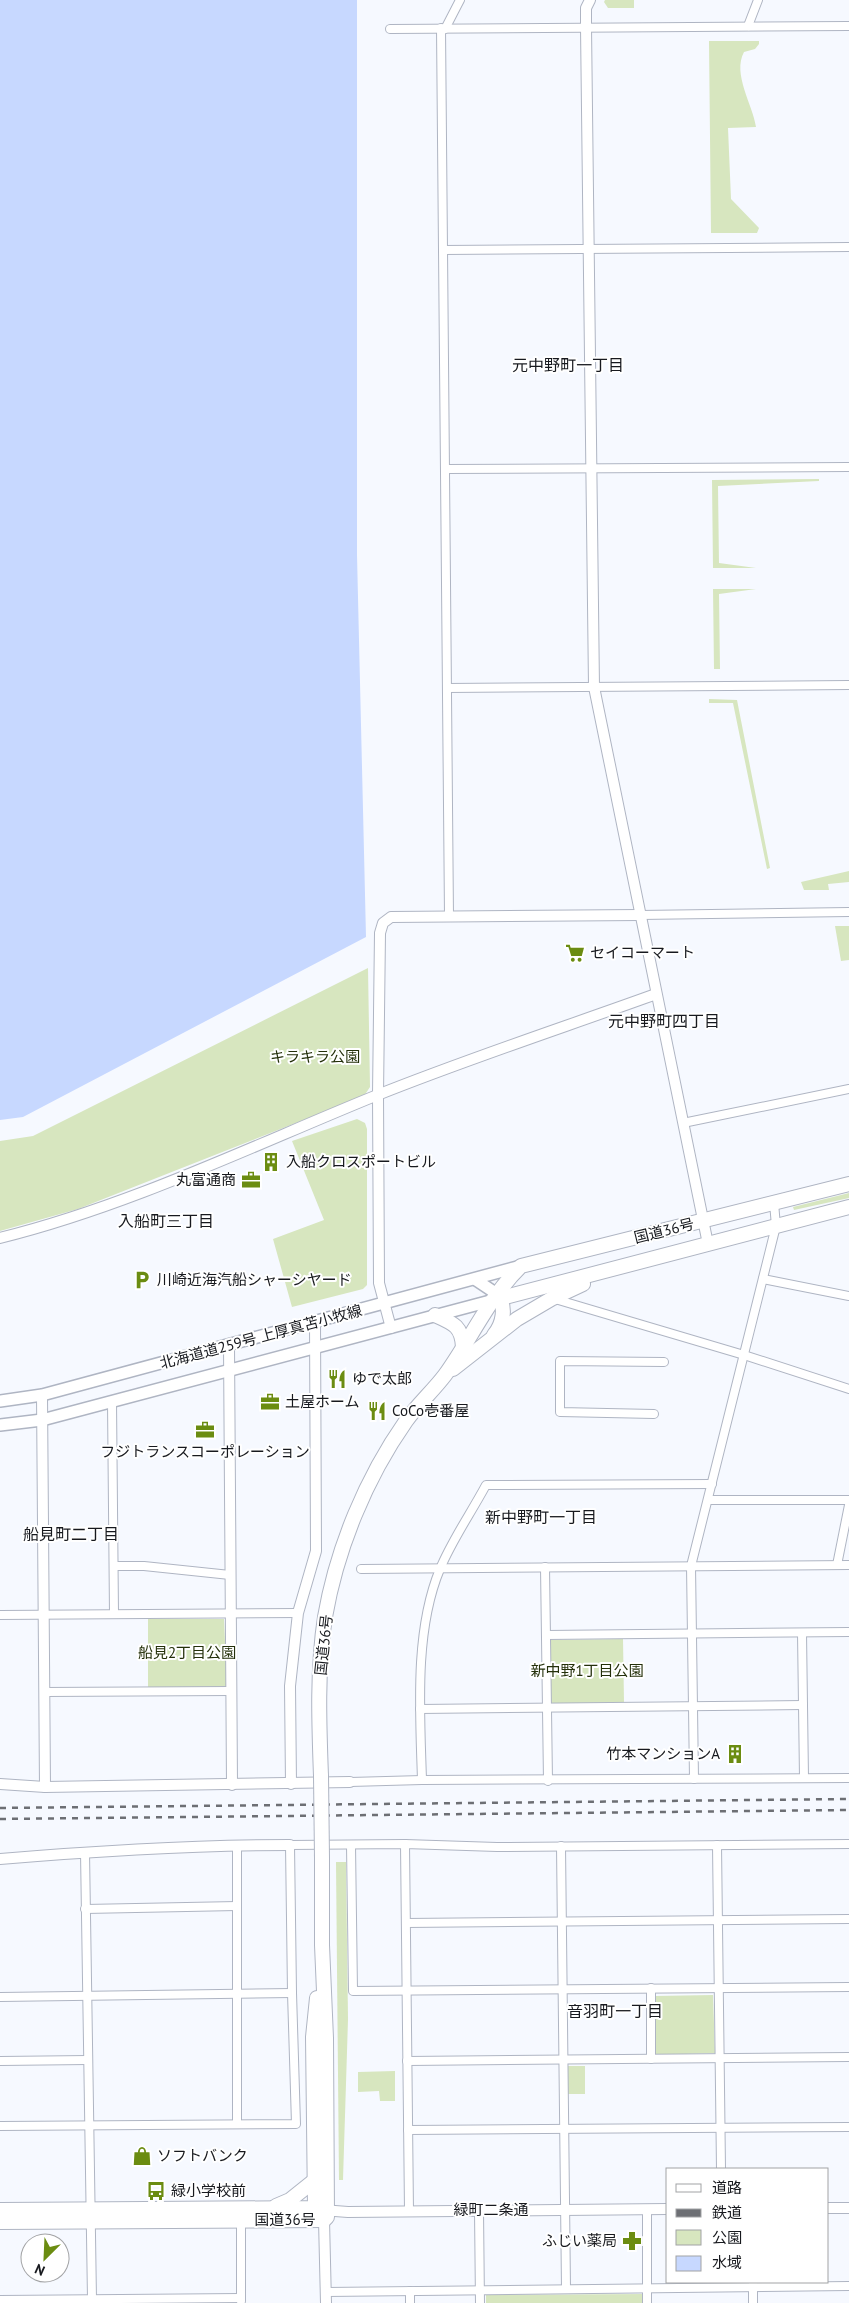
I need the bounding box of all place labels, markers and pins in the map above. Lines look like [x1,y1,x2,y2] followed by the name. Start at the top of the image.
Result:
[564,942,586,964] supermarket icon: セイコーマート
[590,943,695,962] place label: セイコーマート
[260,1151,282,1173] building icon: 入船クロスポートビル
[286,1152,436,1171] place label: 入船クロスポートビル
[240,1169,262,1191] office icon: 丸富通商
[176,1170,236,1189] place label: 丸富通商
[131,1269,153,1291] parking icon: 川崎近海汽船シャーシヤード
[157,1270,352,1289] place label: 川崎近海汽船シャーシヤード
[326,1368,348,1390] restaurant icon: ゆで太郎
[352,1369,412,1388] place label: ゆで太郎
[259,1391,281,1413] office icon: 土屋ホーム
[285,1392,360,1411] place label: 土屋ホーム
[366,1400,388,1422] restaurant icon: CoCo壱番屋
[392,1401,469,1420] place label: CoCo壱番屋
[194,1419,216,1441] office icon: フジトランスコーポレーション
[100,1442,310,1461] place label: フジトランスコーポレーション
[724,1743,746,1765] building icon: 竹本マンションA
[606,1744,720,1763] place label: 竹本マンションA
[131,2145,153,2167] shop icon: ソフトバンク
[157,2146,248,2165] place label: ソフトバンク
[145,2180,167,2202] bus stop icon: 緑小学校前
[171,2181,246,2200] place label: 緑小学校前
[621,2230,643,2252] pharmacy icon: ふじい薬局
[542,2231,617,2250] place label: ふじい薬局

